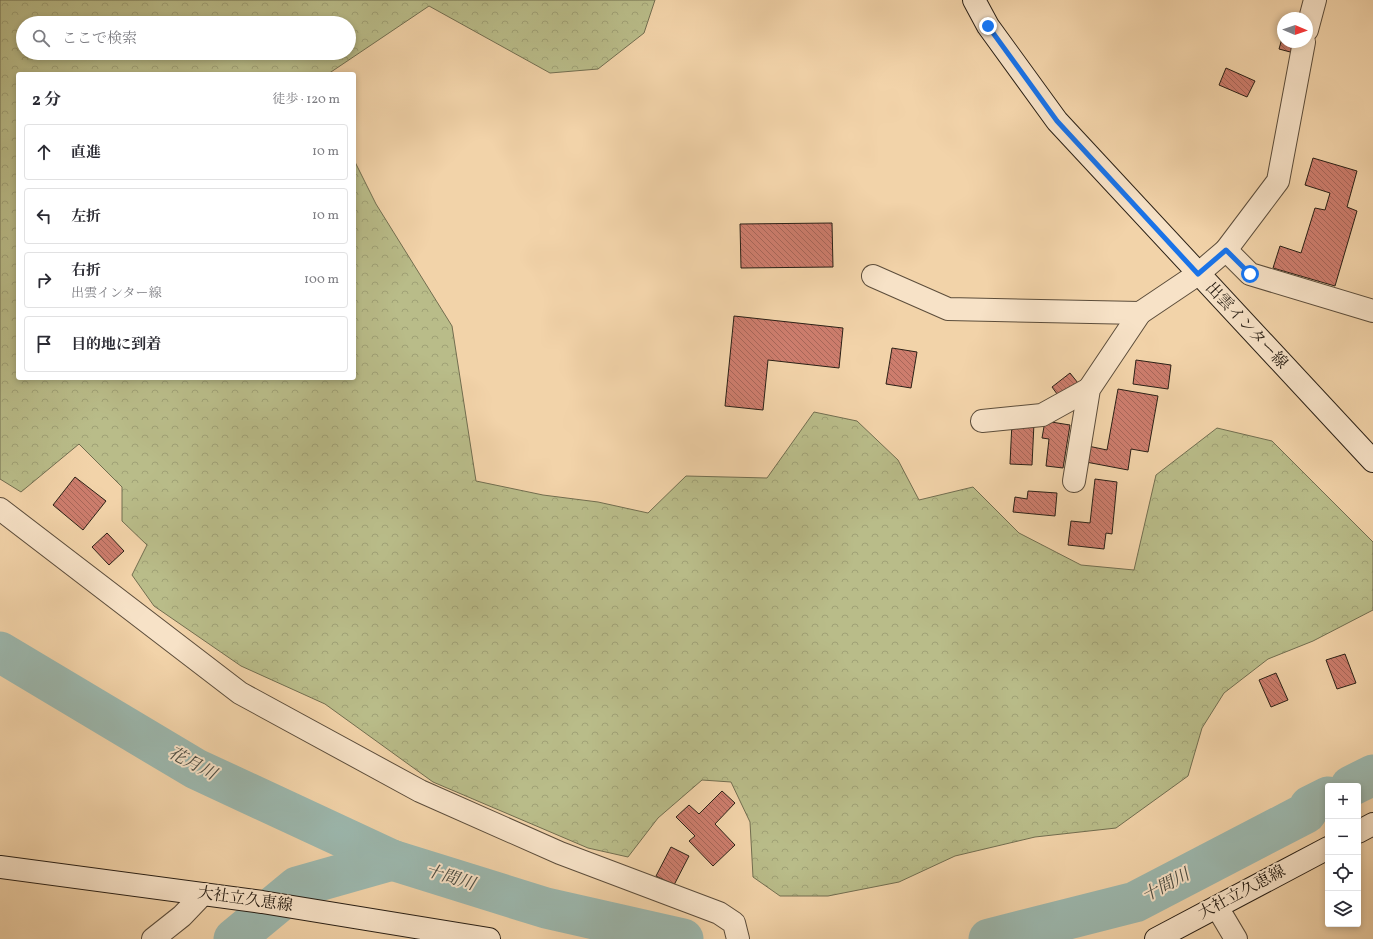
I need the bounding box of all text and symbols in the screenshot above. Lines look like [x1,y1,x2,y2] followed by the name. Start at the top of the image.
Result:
[1277,12,1313,48] north arrow
[16,16,356,60] search box
[979,17,997,35] route end
[30,27,52,49] icon: search
[62,29,137,50] text: ここで検索
[32,89,61,112] text: 2 分
[272,91,340,109] text: 徒歩 · 120 m
[33,141,55,163] icon: ahead
[71,143,101,164] text: 直進
[312,143,339,161] text: 10 m
[33,205,55,227] icon: left
[71,207,101,228] text: 左折
[312,207,339,225] text: 10 m
[71,261,101,282] text: 右折
[1241,265,1259,283] route start
[33,269,55,291] icon: right
[304,271,339,289] text: 100 m
[1200,278,1292,374] street label: 出雲インター線
[71,285,161,303] text: 出雲インター線
[33,333,55,355] icon: arrive
[71,335,161,356] text: 目的地に到着
[164,742,222,787] water label: 花月川
[1325,783,1361,927] map controls
[1325,783,1361,819] button: +
[1325,819,1361,855] button: −
[1325,855,1361,891] button: locate
[422,860,480,897] water label: 十間川
[1194,861,1290,925] street label: 大社立久恵線
[1138,863,1196,908] water label: 十間川
[196,882,294,918] street label: 大社立久恵線
[1325,891,1361,927] button: layers

